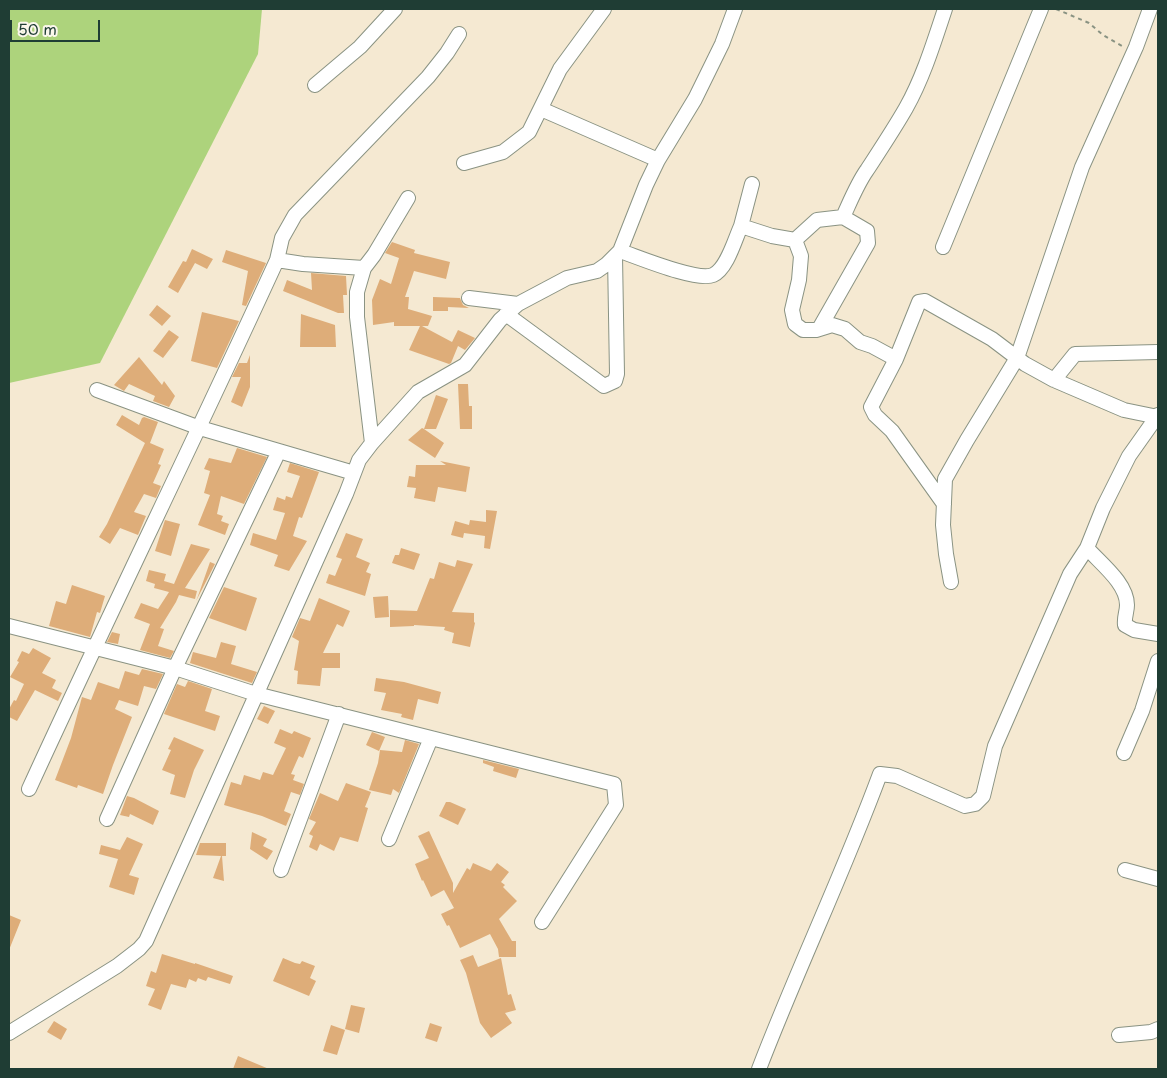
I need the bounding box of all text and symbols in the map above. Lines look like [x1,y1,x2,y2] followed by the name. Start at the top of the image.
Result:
[12,10,102,42] scale bar
[18,17,57,40] text: 50 m

